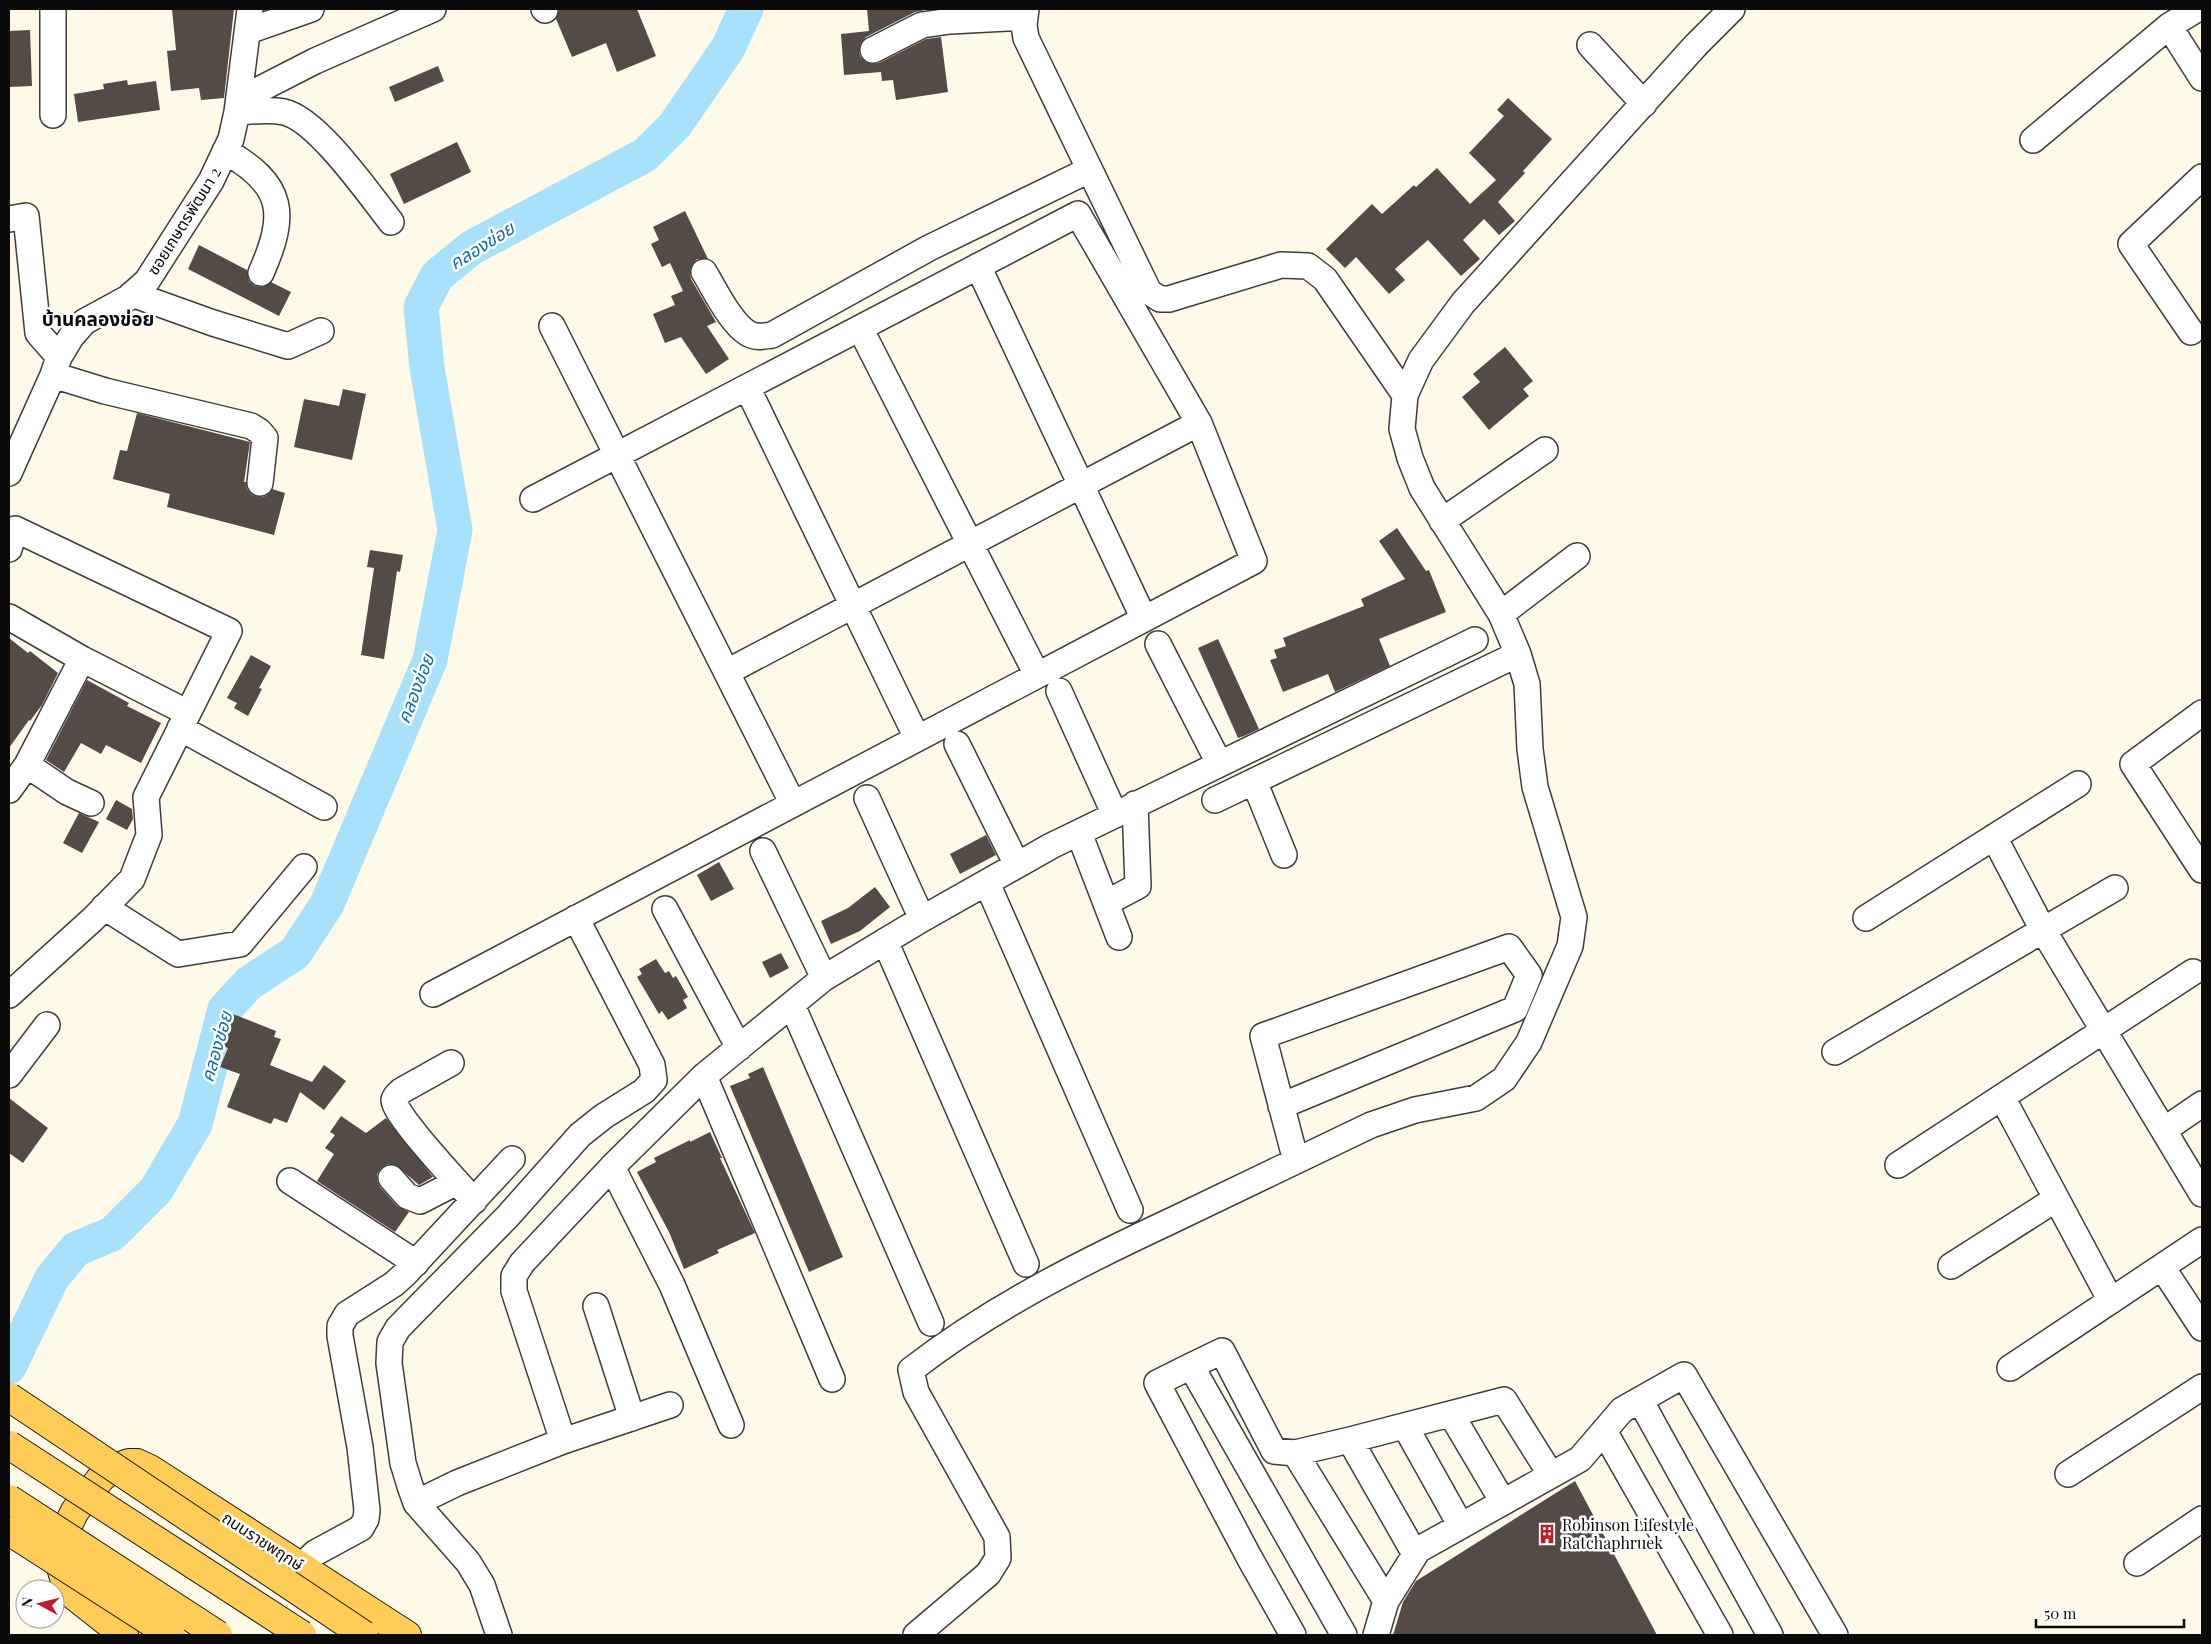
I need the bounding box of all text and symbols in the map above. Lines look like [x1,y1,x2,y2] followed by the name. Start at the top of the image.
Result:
[142,163,225,279] street label: ซอยเกษตรพัฒนา 2
[444,215,520,274] water label: คลองข่อย
[42,305,154,331] district label: บ้านคลองข่อย
[391,649,440,727] water label: คลองข่อย
[195,1007,238,1085] water label: คลองข่อย
[219,1506,308,1575] street label: ถนนราชพฤกษ์
[1562,1514,1694,1553] place label: Robinson Lifestyle Ratchaphruek
[1536,1523,1558,1545] building icon: Robinson Lifestyle Ratchaphruek
[15,1579,65,1629] north arrow
[17,1596,37,1609] text: N
[2036,1596,2184,1628] scale bar
[2044,1603,2077,1623] text: 50 m

